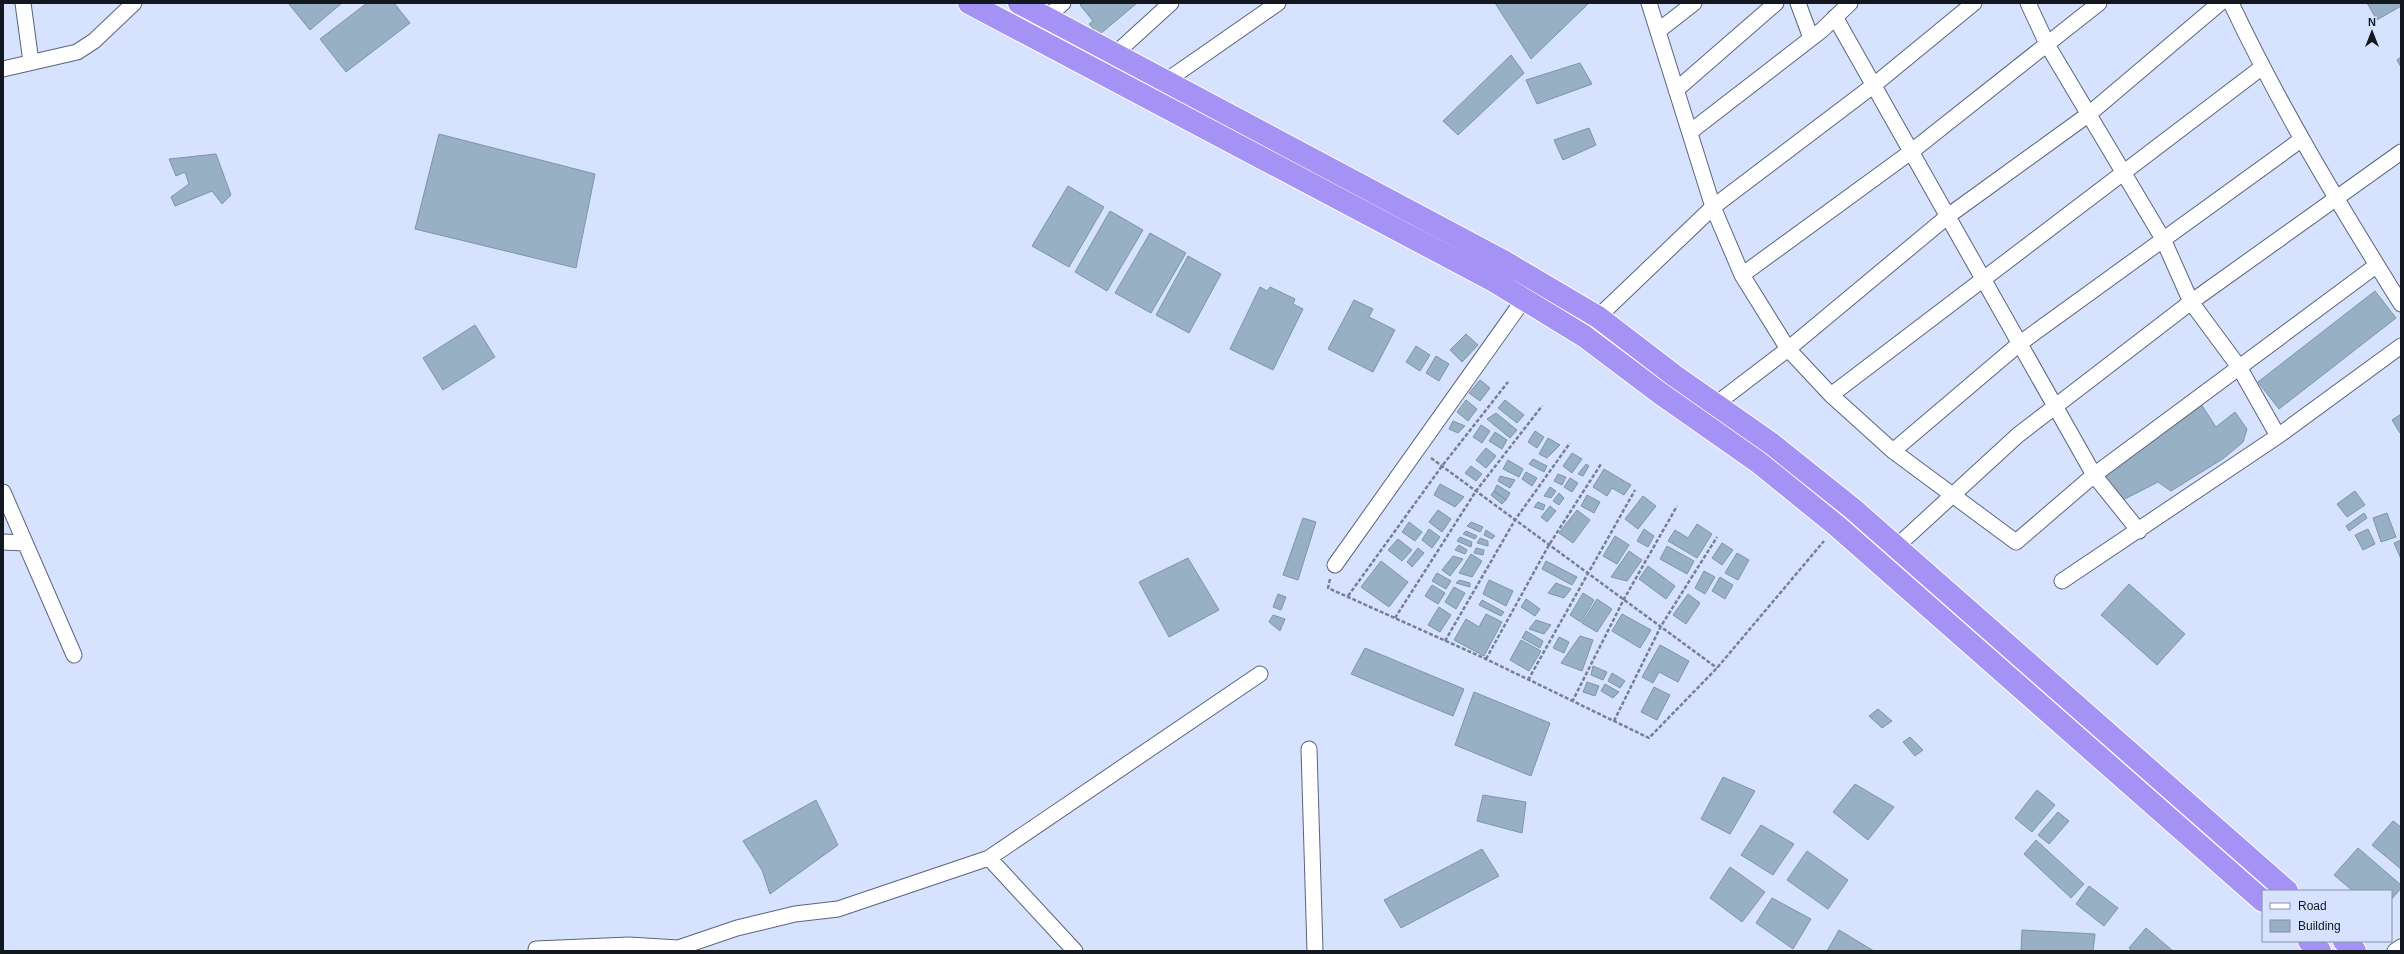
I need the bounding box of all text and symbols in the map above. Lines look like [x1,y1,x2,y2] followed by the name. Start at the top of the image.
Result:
[2352,12,2392,52] north arrow
[2368,16,2376,28] text: N
[2262,890,2392,942] legend
[2298,899,2327,913] text: Road
[2298,919,2341,933] text: Building

